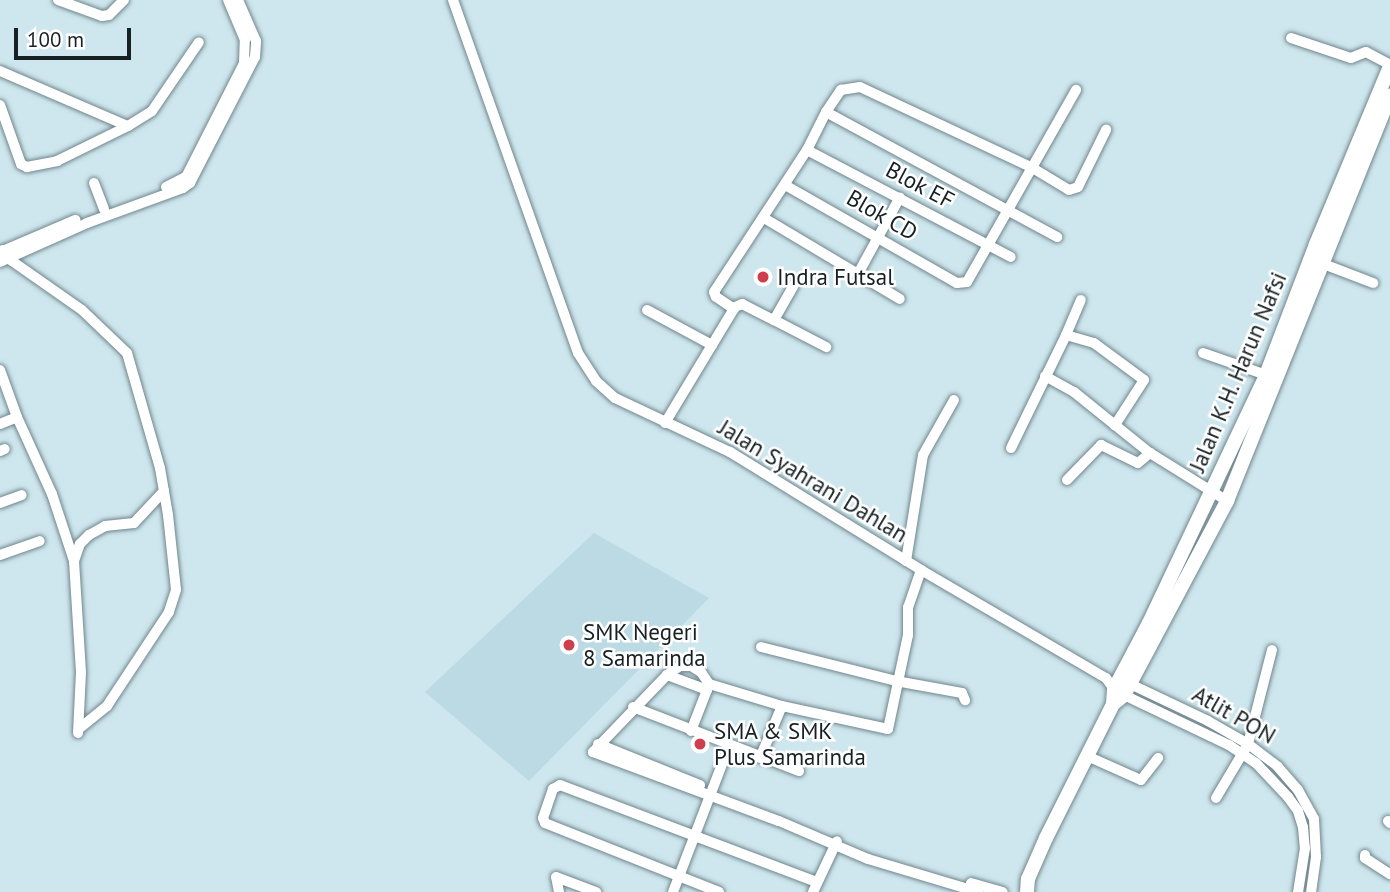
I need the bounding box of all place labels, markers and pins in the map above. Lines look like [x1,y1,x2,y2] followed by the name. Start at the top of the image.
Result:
[777,263,894,291] place label: Indra Futsal
[755,269,771,285] marker: Indra Futsal
[583,618,706,672] place label: SMK Negeri 8 Samarinda
[561,637,577,653] marker: SMK Negeri 8 Samarinda
[714,717,866,771] place label: SMA & SMK Plus Samarinda
[692,736,708,752] marker: SMA & SMK Plus Samarinda

